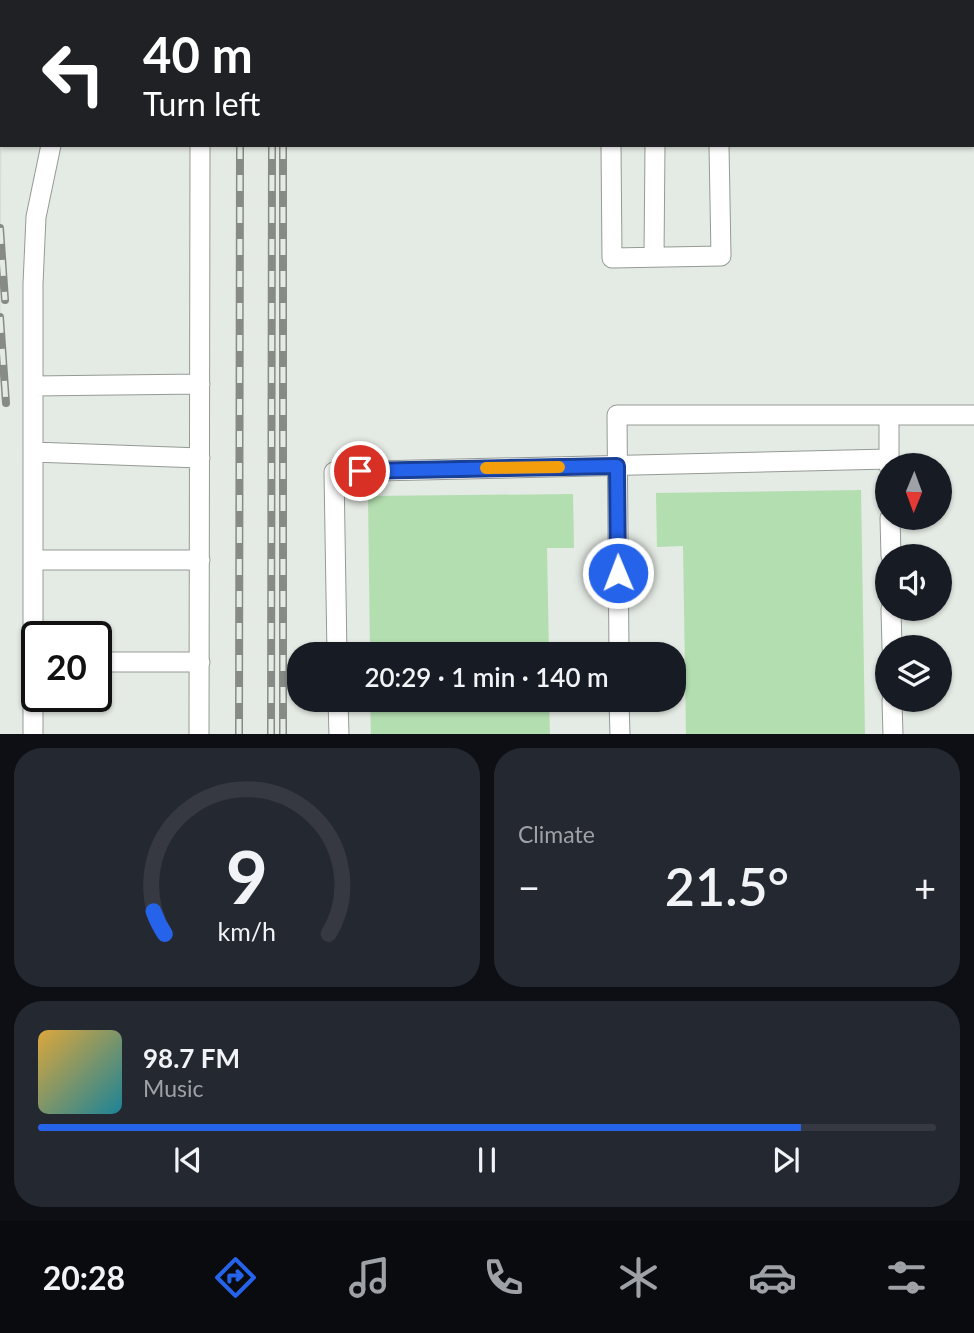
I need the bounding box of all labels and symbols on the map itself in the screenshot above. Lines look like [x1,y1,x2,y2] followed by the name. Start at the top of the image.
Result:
[330,441,390,501] pin
[875,453,952,530] north arrow
[581,536,655,610] position arrow
[21,621,112,712] speed limit sign: 20

